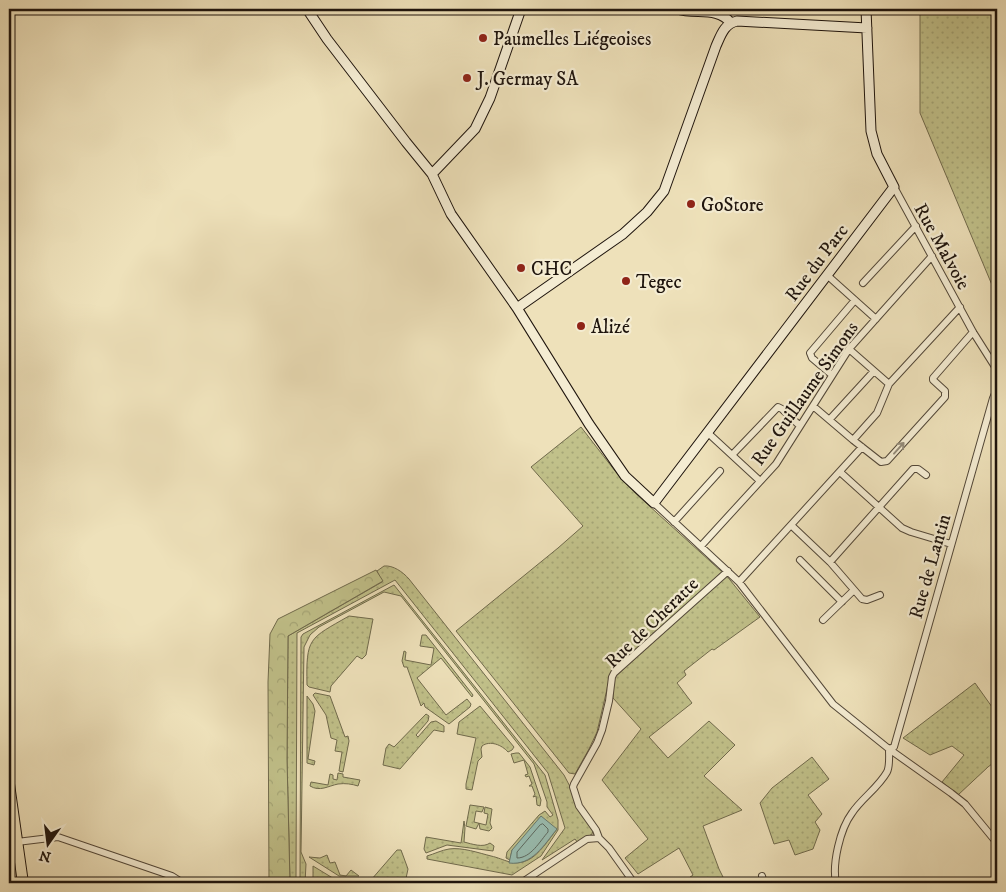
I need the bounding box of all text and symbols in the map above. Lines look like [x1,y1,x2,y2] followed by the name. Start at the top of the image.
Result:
[493,28,651,51] place label: Paumelles Liégeoises
[477,32,489,44] marker: Paumelles Liégeoises
[475,68,579,91] place label: J. Germay SA
[461,72,473,84] marker: J. Germay SA
[701,194,764,217] place label: GoStore
[685,198,697,210] marker: GoStore
[909,200,975,294] street label: Rue Malvoie
[781,220,854,306] street label: Rue du Parc
[531,258,572,281] place label: CHC
[515,262,527,274] marker: CHC
[636,271,682,294] place label: Tegec
[620,275,632,287] marker: Tegec
[591,316,630,339] place label: Alizé
[747,317,864,470] street label: Rue Guillaume Simons
[575,320,587,332] marker: Alizé
[893,441,905,454] one-way arrow
[905,511,956,621] street label: Rue de Lantin
[601,573,704,673] street label: Rue de Cheratte
[22,820,72,870] north arrow
[37,845,53,866] text: N

